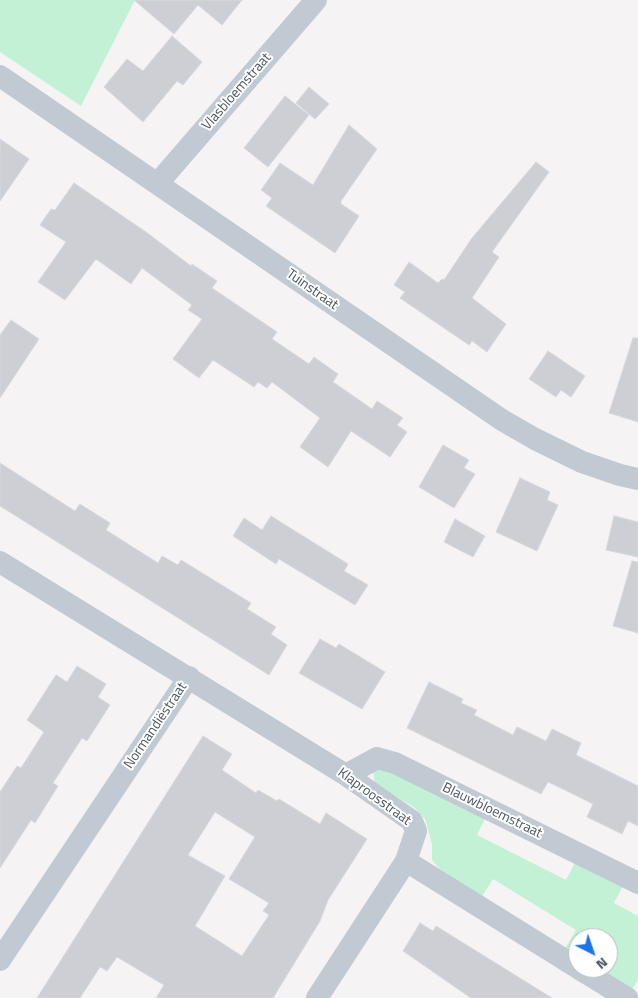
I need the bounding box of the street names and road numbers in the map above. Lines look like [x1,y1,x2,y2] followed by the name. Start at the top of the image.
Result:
[199,50,275,134] street label: Vlasbloemstraat
[283,266,341,314] street label: Tuinstraat
[121,680,191,772] street label: Normandiëstraat
[334,765,414,829] street label: Klaproosstraat
[439,780,545,842] street label: Blauwbloemstraat

